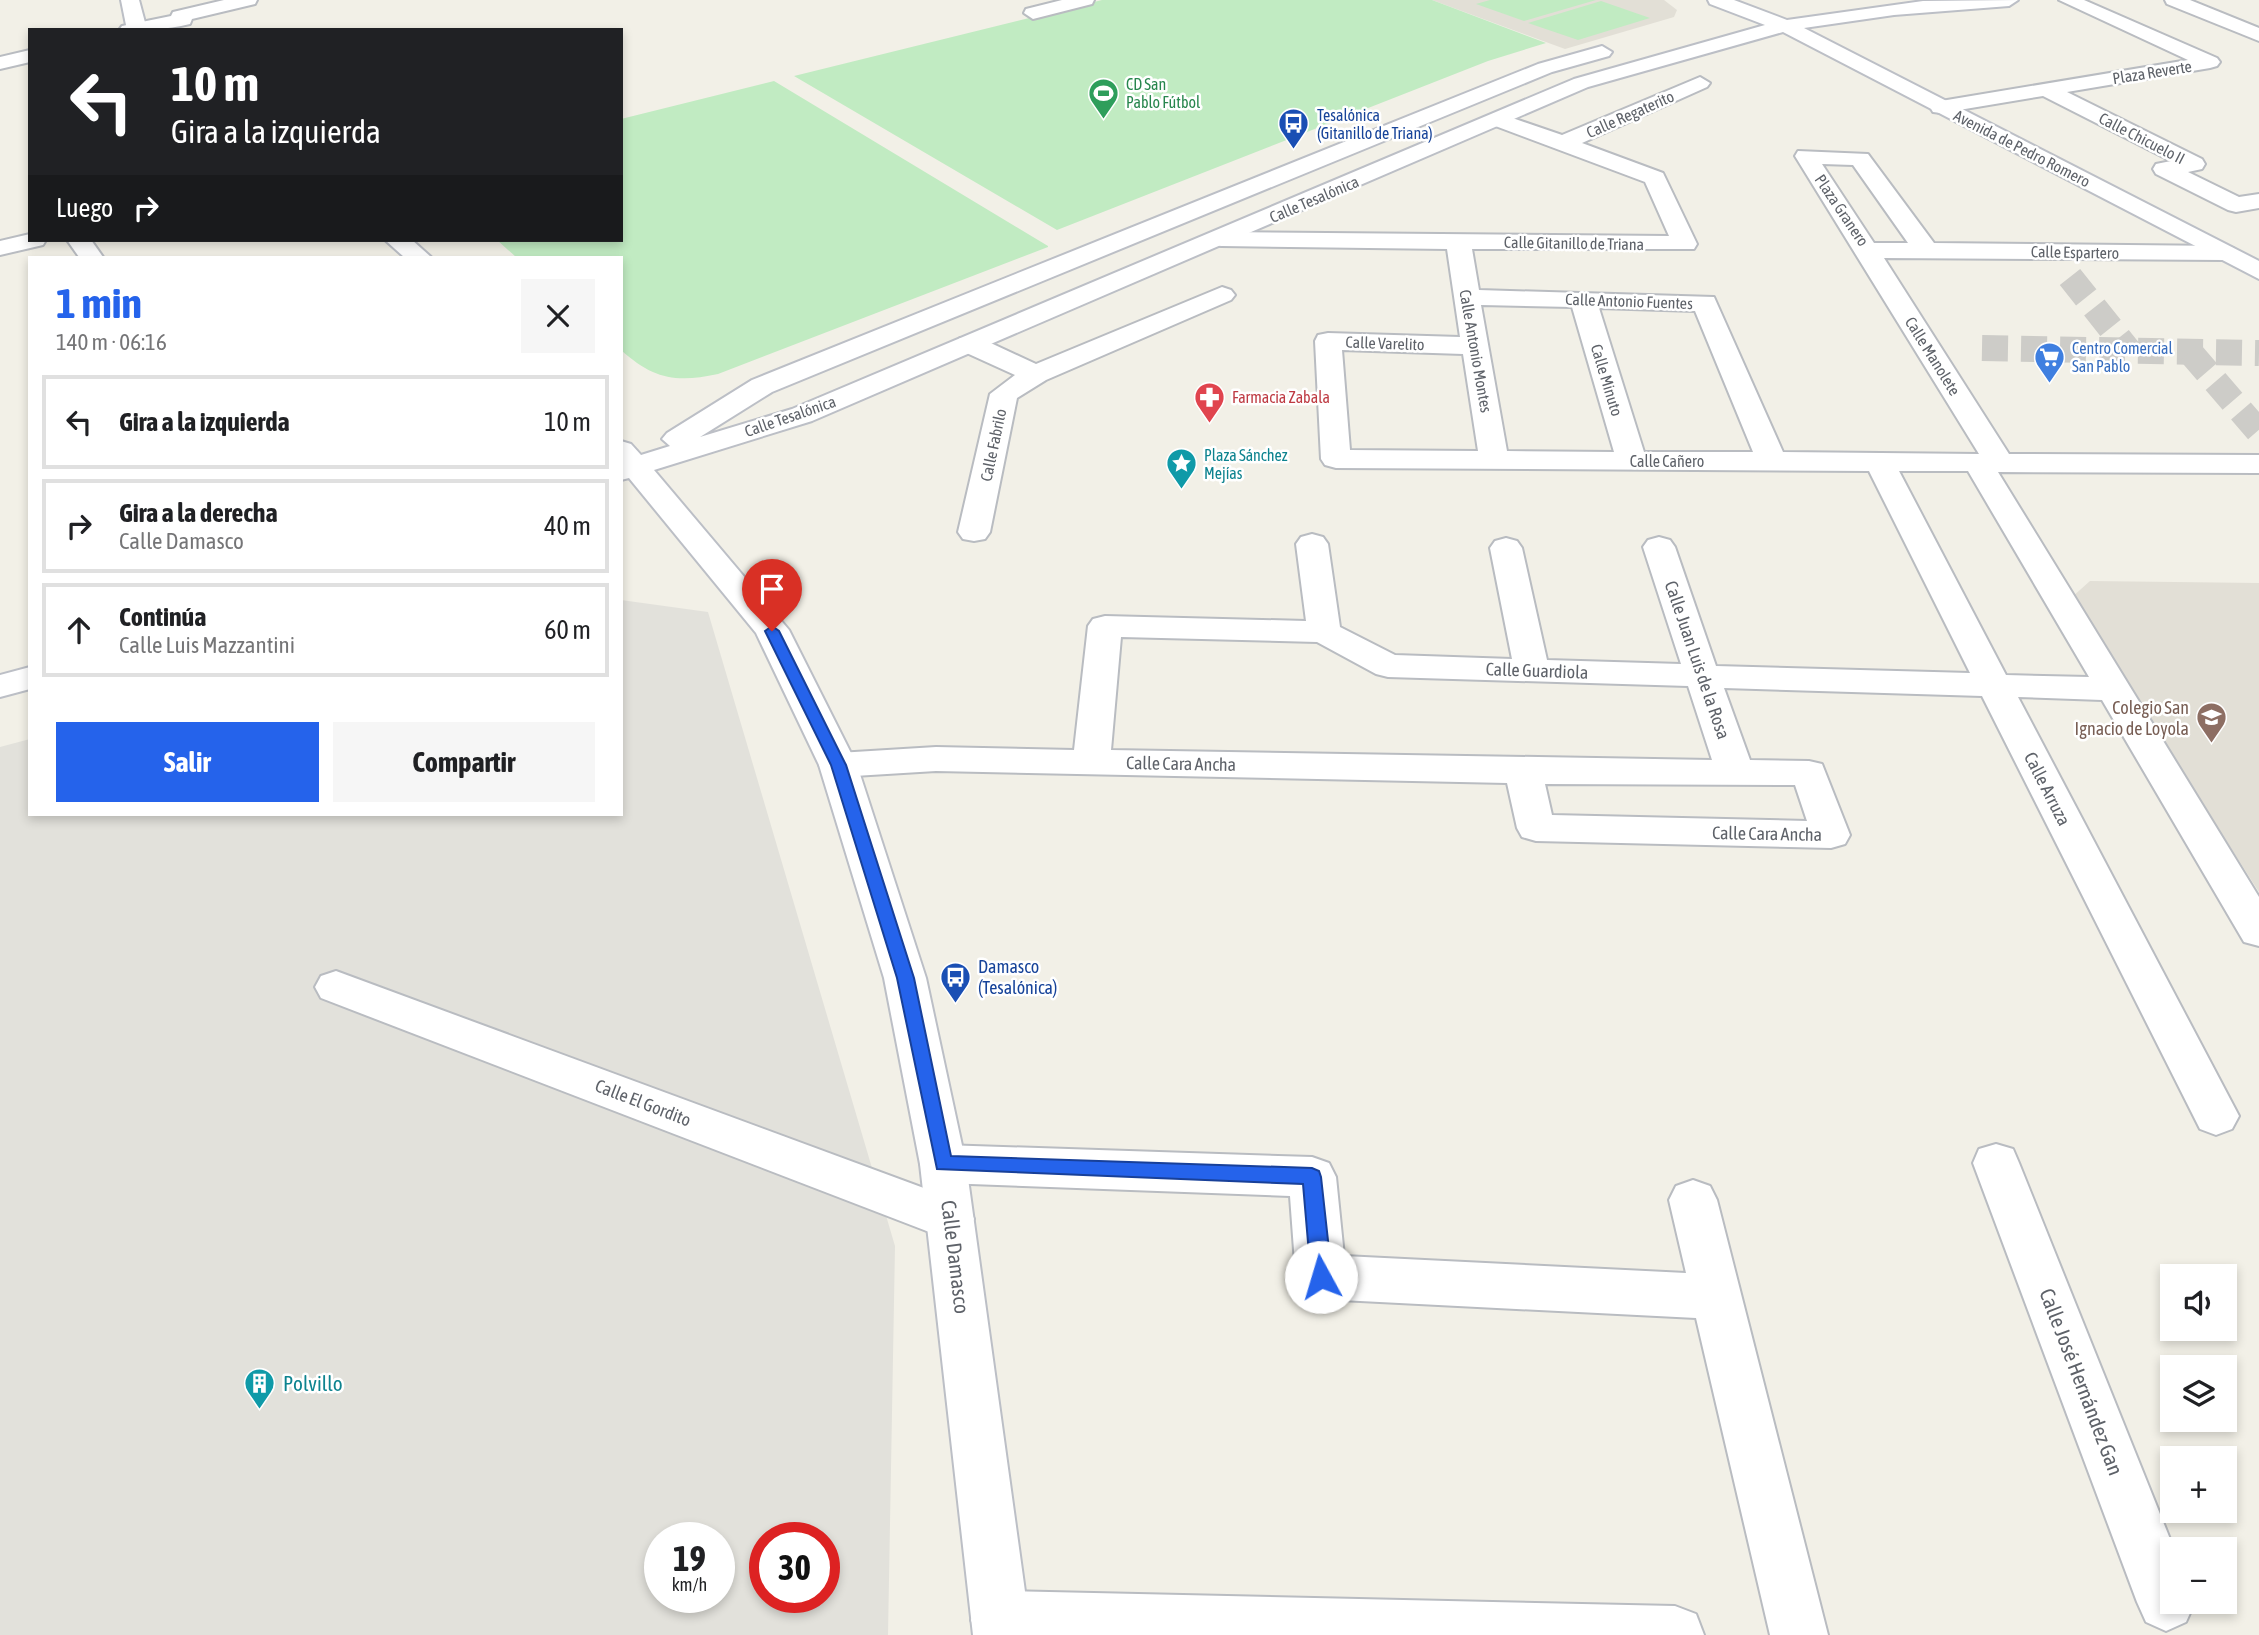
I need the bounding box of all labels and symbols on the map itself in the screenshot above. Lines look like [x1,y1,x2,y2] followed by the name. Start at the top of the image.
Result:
[2111,57,2193,87] street label: Plaza Reverte
[1126,75,1201,111] place label: CD San Pablo Fútbol
[1086,76,1120,120] sports icon: CD San Pablo Fútbol
[1584,87,1677,142] street label: Calle Regaterito
[1317,106,1433,143] place label: Tesalónica (Gitanillo de Triana)
[1951,106,2093,190] street label: Avenida de Pedro Romero
[1277,107,1311,151] bus stop icon: Tesalónica (Gitanillo de Triana)
[2096,109,2188,167] street label: Calle Chicuelo II
[1811,171,1873,249] street label: Plaza Granero
[1267,172,1361,226] street label: Calle Tesalónica
[1504,233,1644,253] street label: Calle Gitanillo de Triana
[2031,242,2119,263] street label: Calle Espartero
[1456,288,1496,414] street label: Calle Antonio Montes
[1565,290,1693,312] street label: Calle Antonio Fuentes
[1902,314,1964,398] street label: Calle Manolete
[1345,333,1425,353] street label: Calle Varelito
[2072,339,2174,375] place label: Centro Comercial San Pablo
[2032,340,2066,384] supermarket icon: Centro Comercial San Pablo
[1588,342,1626,418] street label: Calle Minuto
[1192,380,1226,424] pharmacy icon: Farmacia Zabala
[1232,388,1330,406] place label: Farmacia Zabala
[742,392,838,440] street label: Calle Tesalónica
[977,407,1009,483] street label: Calle Fabrilo
[1204,446,1288,483] place label: Plaza Sánchez Mejías
[1164,447,1198,491] place icon: Plaza Sánchez Mejías
[1630,452,1704,470] street label: Calle Cañero
[742,559,802,631] pin
[1661,578,1734,742] street label: Calle Juan Luis de la Rosa
[1485,658,1589,683] street label: Calle Guardiola
[2075,697,2189,739] place label: Colegio San Ignacio de Loyola
[2195,701,2229,745] school or university icon: Colegio San Ignacio de Loyola
[2020,749,2075,829] street label: Calle Arruza
[1126,752,1236,775] street label: Calle Cara Ancha
[1712,822,1822,845] street label: Calle Cara Ancha
[978,956,1057,998] place label: Damasco (Tesalónica)
[938,960,972,1004] bus stop icon: Damasco (Tesalónica)
[592,1075,694,1130] street label: Calle El Gordito
[937,1199,975,1315] street label: Calle Damasco
[1284,1240,1358,1314] position arrow
[2035,1285,2129,1478] street label: Calle José Hernández Gan
[243,1367,277,1411] building icon: Polvillo
[283,1371,343,1395] place label: Polvillo
[749,1522,840,1613] speed limit sign: 30

